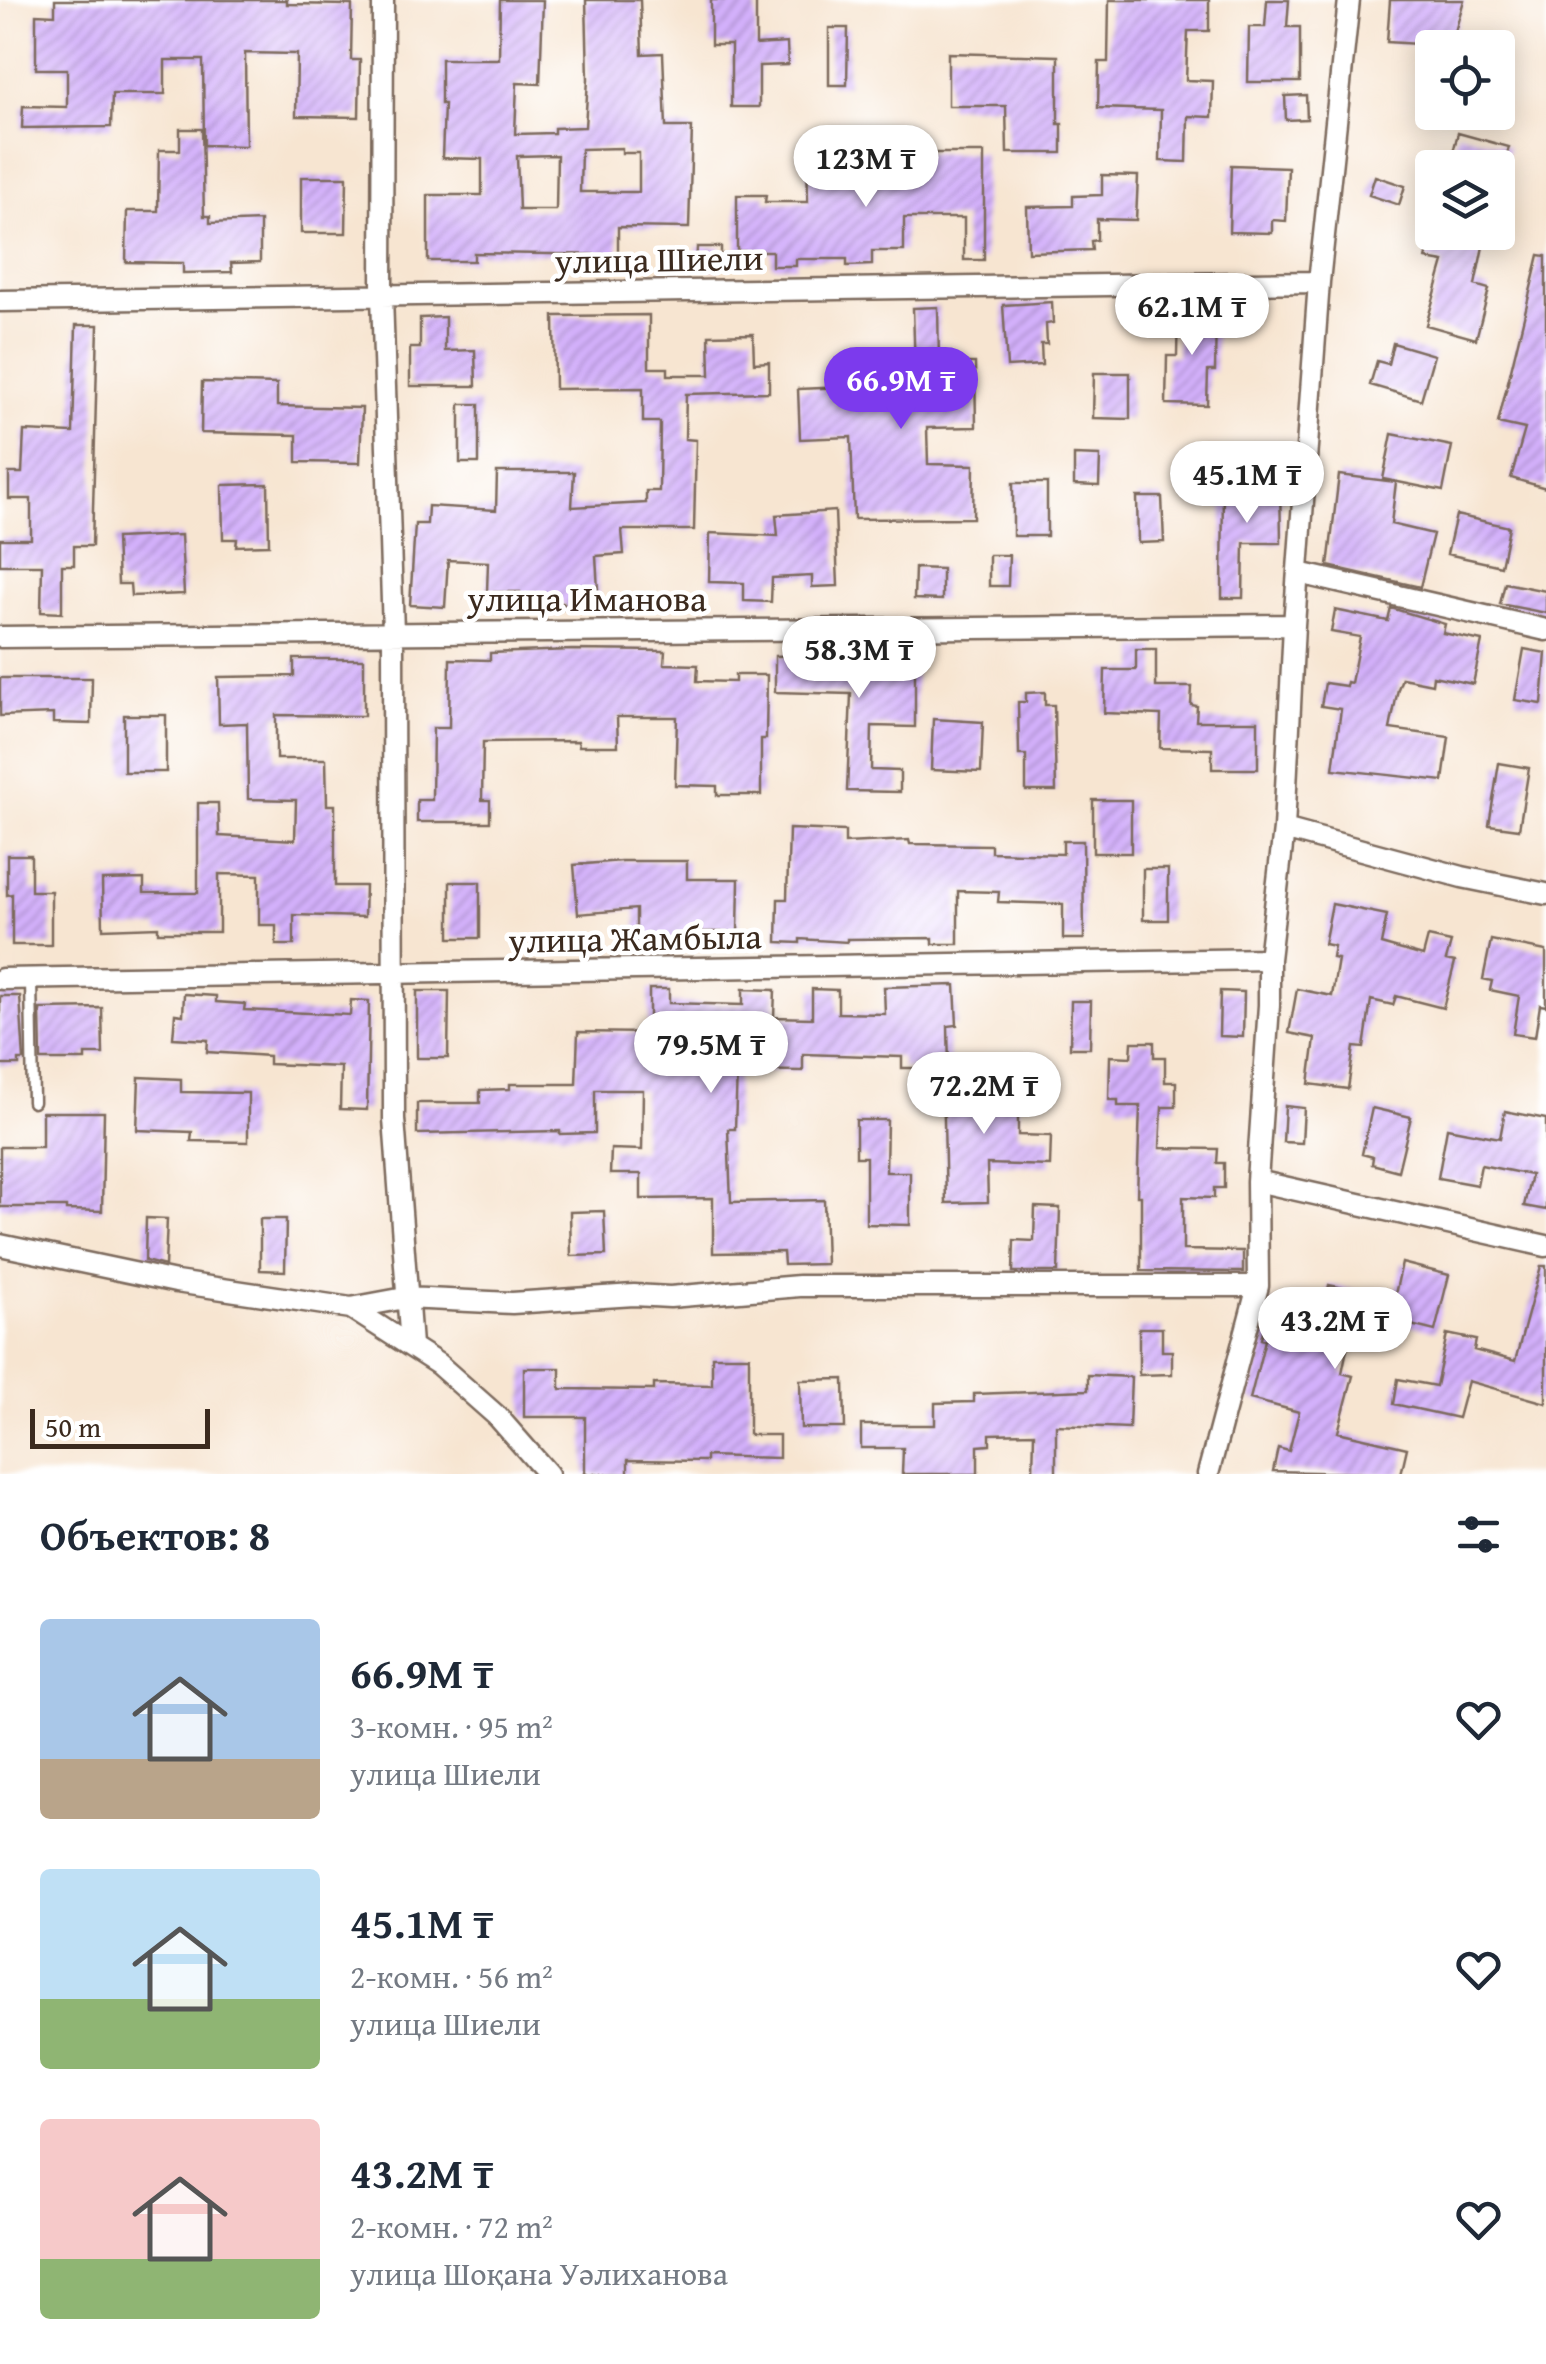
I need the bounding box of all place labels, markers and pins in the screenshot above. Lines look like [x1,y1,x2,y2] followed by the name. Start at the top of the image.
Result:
[785,125,947,210] pin: 123M ₸
[1100,273,1284,358] pin: 62.1M ₸
[809,347,993,432] pin: 66.9M ₸
[1155,441,1339,526] pin: 45.1M ₸
[767,616,951,701] pin: 58.3M ₸
[619,1011,803,1096] pin: 79.5M ₸
[892,1052,1076,1137] pin: 72.2M ₸
[1243,1287,1427,1372] pin: 43.2M ₸

